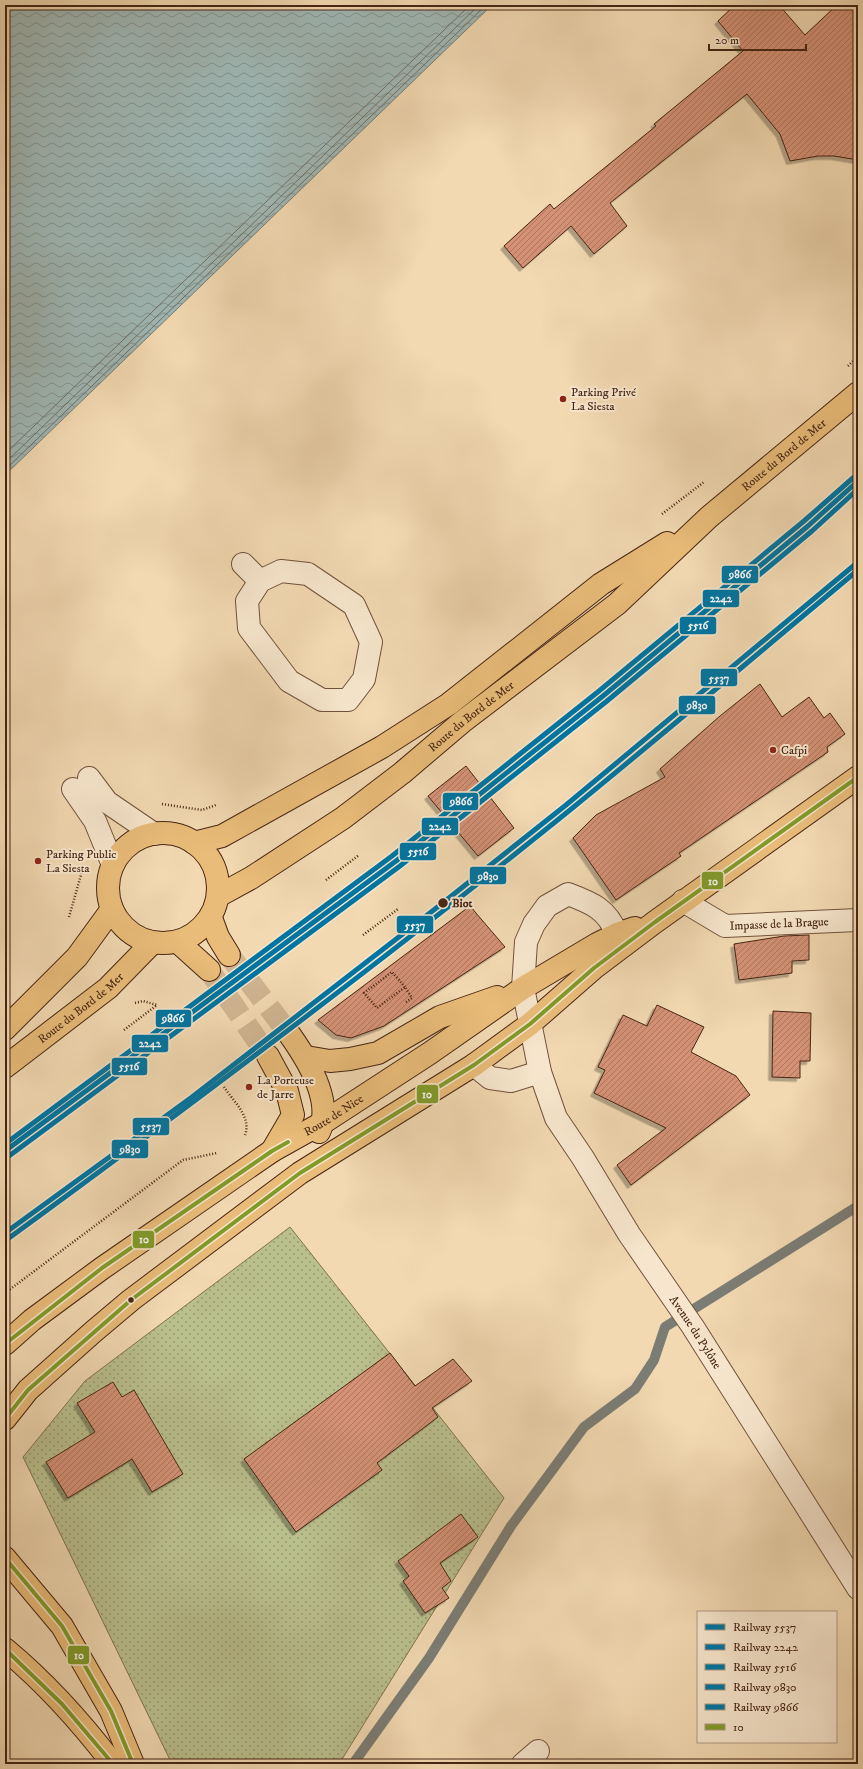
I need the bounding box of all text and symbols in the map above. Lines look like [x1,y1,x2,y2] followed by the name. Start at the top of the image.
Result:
[709,26,806,52] scale bar
[715,33,739,48] text: 20 m
[571,385,636,414] place label: Parking Privé La Siesta
[558,394,568,404] marker: Parking Privé La Siesta
[739,415,830,495] street label: Route du Bord de Mer
[721,565,759,584] line badge: 9866
[728,568,752,582] text: 9866
[702,589,740,608] line badge: 2242
[710,592,733,606] text: 2242
[679,616,717,635] line badge: 5516
[687,619,710,633] text: 5516
[700,668,738,687] line badge: 5537
[708,672,730,686] text: 5537
[425,678,518,755] street label: Route du Bord de Mer
[678,695,716,715] line badge: 9830
[685,699,708,713] text: 9830
[781,743,807,758] place label: Cafpi
[768,745,778,755] marker: Cafpi
[442,792,479,811] line badge: 9866
[449,795,473,809] text: 9866
[421,817,459,836] line badge: 2242
[429,820,452,834] text: 2242
[399,842,437,861] line badge: 5516
[407,845,430,859] text: 5516
[46,847,116,876] place label: Parking Public La Siesta
[33,856,43,866] marker: Parking Public La Siesta
[469,866,507,885] line badge: 9830
[476,870,499,884] text: 9830
[701,871,724,890] line badge: 10
[708,875,718,889] text: 10
[436,896,450,910] marker: Biot
[452,896,472,911] place label: Biot
[729,914,829,934] street label: Impasse de la Brague
[396,915,434,934] line badge: 5537
[404,919,426,933] text: 5537
[35,969,127,1047] street label: Route du Bord de Mer
[155,1009,192,1028] line badge: 9866
[161,1012,185,1026] text: 9866
[131,1034,169,1053] line badge: 2242
[139,1037,162,1051] text: 2242
[111,1057,148,1076] line badge: 5516
[118,1060,141,1074] text: 5516
[257,1073,314,1102] place label: La Porteuse de Jarre
[244,1082,254,1092] marker: La Porteuse de Jarre
[416,1084,439,1104] line badge: 10
[422,1088,432,1102] text: 10
[301,1091,366,1140] street label: Route de Nice
[132,1117,170,1136] line badge: 5537
[140,1120,162,1134] text: 5537
[111,1139,149,1159] line badge: 9830
[118,1143,141,1157] text: 9830
[132,1230,155,1249] line badge: 10
[139,1233,149,1247] text: 10
[666,1293,725,1372] street label: Avenue du Pylône
[126,1295,136,1305] unlabelled marker
[697,1611,837,1743] legend
[733,1620,796,1635] text: Railway 5537
[733,1640,798,1655] text: Railway 2242
[67,1645,90,1665] line badge: 10
[74,1649,84,1663] text: 10
[733,1660,797,1675] text: Railway 5516
[733,1680,797,1695] text: Railway 9830
[733,1700,799,1715] text: Railway 9866
[733,1720,744,1735] text: 10

